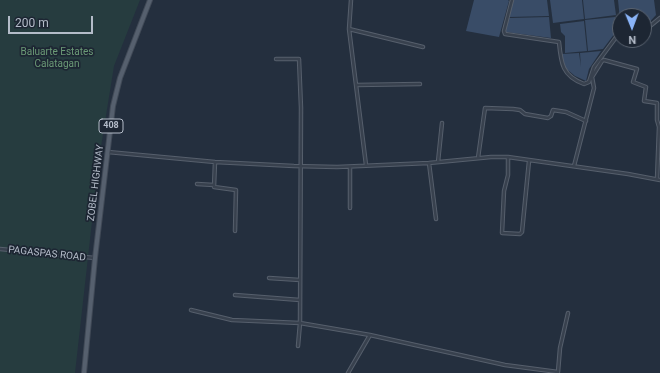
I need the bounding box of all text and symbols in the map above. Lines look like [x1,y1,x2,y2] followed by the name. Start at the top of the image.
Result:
[10,8,95,34] scale bar
[612,8,652,48] north arrow
[15,16,49,30] text: 200 m
[628,33,636,46] text: N
[20,46,94,70] park label: Baluarte Estates Calatagan
[99,119,123,133] road number: 408
[85,144,107,222] street label: ZOBEL HIGHWAY
[8,244,86,264] street label: PAGASPAS ROAD

